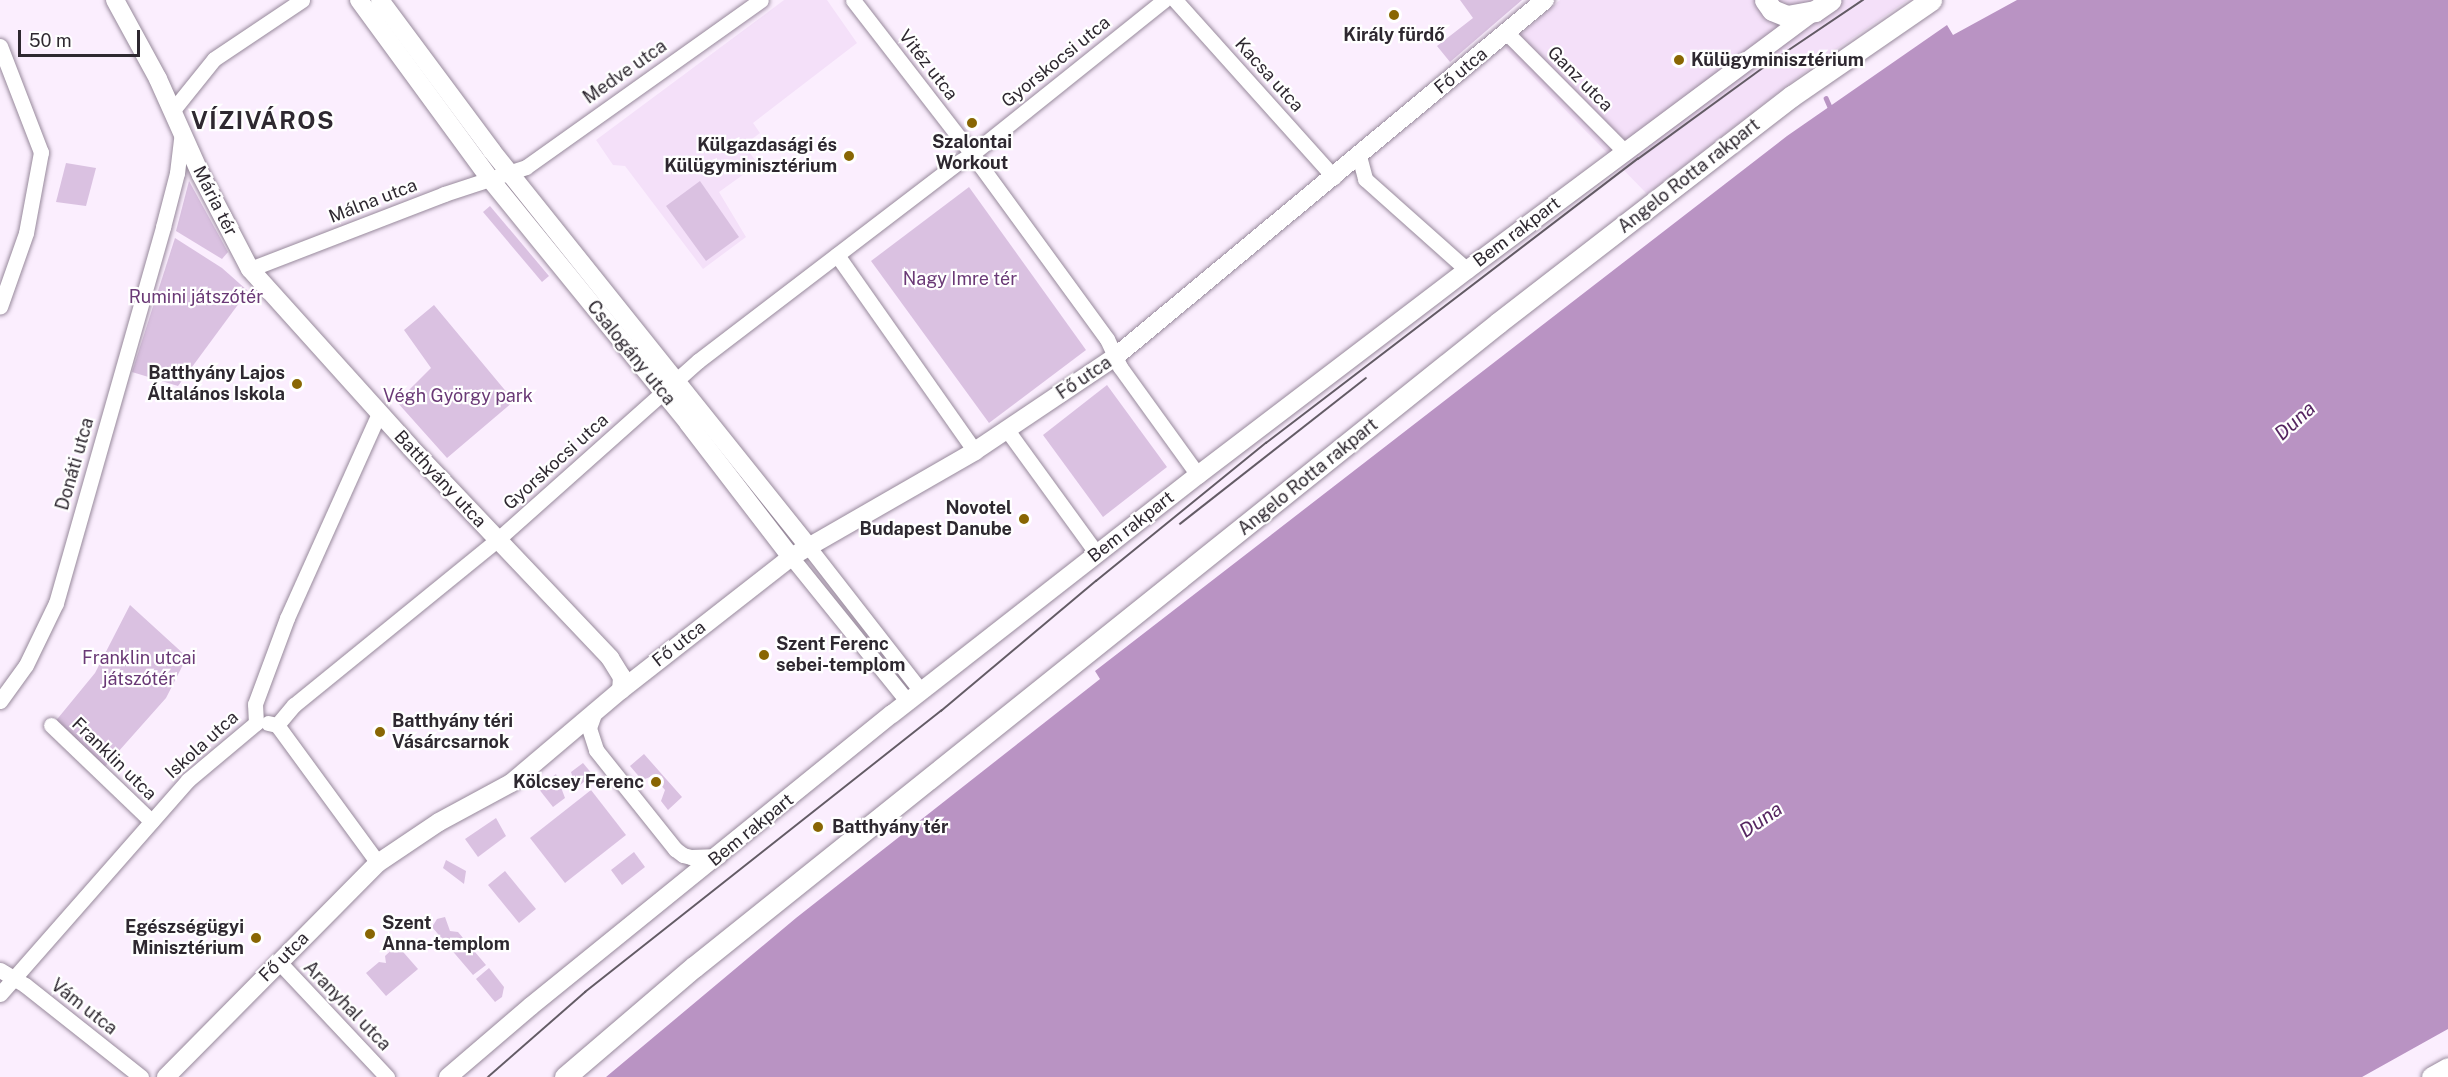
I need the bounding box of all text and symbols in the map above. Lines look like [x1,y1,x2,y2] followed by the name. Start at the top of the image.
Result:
[1387,8,1401,22] marker: Király fürdő
[997,12,1115,112] street label: Gyorskocsi utca
[21,18,142,56] scale bar
[1343,24,1445,46] place label: Király fürdő
[894,26,962,104] street label: Vitéz utca
[29,30,72,51] text: 50 m
[1230,34,1308,116] street label: Kacsa utca
[579,35,671,109] street label: Medve utca
[1543,42,1617,116] street label: Ganz utca
[1430,43,1492,99] street label: Fő utca
[1691,49,1864,71] place label: Külügyminisztérium
[1672,53,1686,67] marker: Külügyminisztérium
[191,107,335,135] district label: VÍZIVÁROS
[1614,114,1764,238] street label: Angelo Rotta rakpart
[965,116,979,130] marker: Szalontai Workout
[932,132,1012,174] place label: Szalontai Workout
[664,135,837,178] place label: Külgazdasági és Külügyminisztérium
[842,149,856,163] marker: Külgazdasági és Külügyminisztérium
[188,162,242,240] street label: Mária tér
[326,174,420,228] street label: Málna utca
[1469,192,1565,272] street label: Bem rakpart
[903,268,1017,290] park label: Nagy Imre tér
[129,286,263,308] park label: Rumini játszótér
[582,296,680,410] street label: Csalogány utca
[1052,352,1116,404] street label: Fő utca
[147,363,285,406] place label: Batthyány Lajos Általános Iskola
[290,377,304,391] marker: Batthyány Lajos Általános Iskola
[383,385,533,407] park label: Végh György park
[2270,397,2320,445] water label: Duna
[499,409,613,515] street label: Gyorskocsi utca
[1234,414,1382,540] street label: Angelo Rotta rakpart
[51,415,99,513] street label: Donáti utca
[389,426,491,532] street label: Batthyány utca
[1084,487,1178,567] street label: Bem rakpart
[860,498,1012,540] place label: Novotel Budapest Danube
[1017,512,1031,526] marker: Novotel Budapest Danube
[648,616,710,672] street label: Fő utca
[776,634,905,676] place label: Szent Ferenc sebei-templom
[82,648,196,690] park label: Franklin utcai játszótér
[757,648,771,662] marker: Szent Ferenc sebei-templom
[161,707,243,783] street label: Iskola utca
[392,711,513,754] place label: Batthyány téri Vásárcsarnok
[67,713,161,805] street label: Franklin utca
[373,725,387,739] marker: Batthyány téri Vásárcsarnok
[513,771,644,793] place label: Kölcsey Ferenc
[649,775,663,789] marker: Kölcsey Ferenc
[704,789,798,871] street label: Bem rakpart
[1735,797,1787,843] water label: Duna
[832,816,948,838] place label: Batthyány tér
[809,818,827,836] marker: Batthyány tér
[382,913,510,956] place label: Szent Anna-templom
[125,917,244,960] place label: Egészségügyi Minisztérium
[363,927,377,941] marker: Szent Anna-templom
[255,928,313,986] street label: Fő utca
[249,931,263,945] marker: Egészségügyi Minisztérium
[299,957,395,1055] street label: Aranyhal utca
[47,974,121,1040] street label: Vám utca

